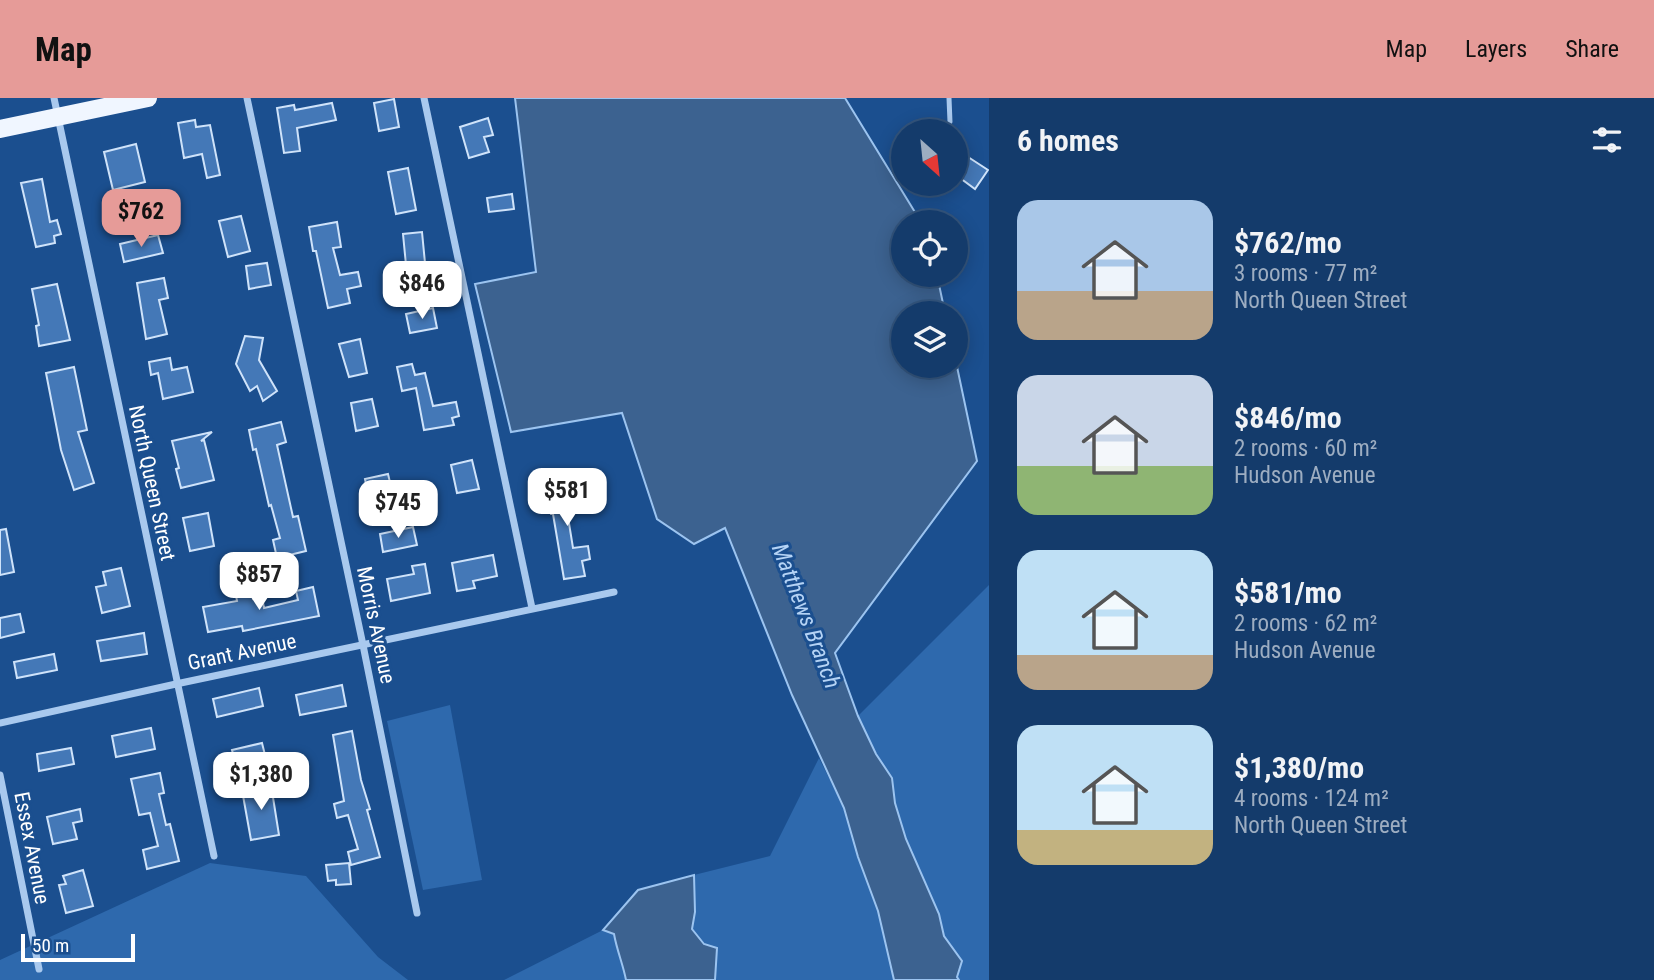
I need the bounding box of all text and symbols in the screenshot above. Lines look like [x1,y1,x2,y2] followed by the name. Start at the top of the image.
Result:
[35,30,92,69] text: Map
[1386,35,1427,63] text: Map
[1465,35,1527,63] text: Layers
[1565,35,1619,63] text: Share
[891,119,968,196] north arrow
[891,119,968,378] map controls
[1588,121,1626,159] icon: filters
[1017,123,1119,158] text: 6 homes
[100,190,182,249] pin: $762
[118,198,164,225] text: $762
[891,210,968,287] button: locate
[1234,225,1342,260] text: $762/mo
[1073,228,1157,312] icon: home
[1234,260,1377,287] text: 3 rooms · 77 m²
[381,262,463,321] pin: $846
[399,270,445,297] text: $846
[1234,287,1407,314] text: North Queen Street
[891,301,968,378] button: layers
[1234,400,1342,435] text: $846/mo
[124,403,180,563] street label: North Queen Street
[1073,403,1157,487] icon: home
[1234,435,1377,462] text: 2 rooms · 60 m²
[1234,462,1375,489] text: Hudson Avenue
[526,468,608,528] pin: $581
[544,477,590,504] text: $581
[357,480,439,540] pin: $745
[375,489,421,516] text: $745
[766,540,846,692] water label: Matthews Branch
[218,552,300,612] pin: $857
[236,561,282,588] text: $857
[352,564,400,686] street label: Morris Avenue
[1234,575,1342,610] text: $581/mo
[1073,578,1157,662] icon: home
[1234,610,1377,637] text: 2 rooms · 62 m²
[186,629,298,675] street label: Grant Avenue
[1234,637,1375,664] text: Hudson Avenue
[1234,750,1364,785] text: $1,380/mo
[204,752,318,812] pin: $1,380
[1073,753,1157,837] icon: home
[229,761,293,788] text: $1,380
[1234,785,1389,812] text: 4 rooms · 124 m²
[9,790,55,906] street label: Essex Avenue
[1234,812,1407,839] text: North Queen Street
[21,931,135,963] scale bar
[32,934,69,957] text: 50 m

